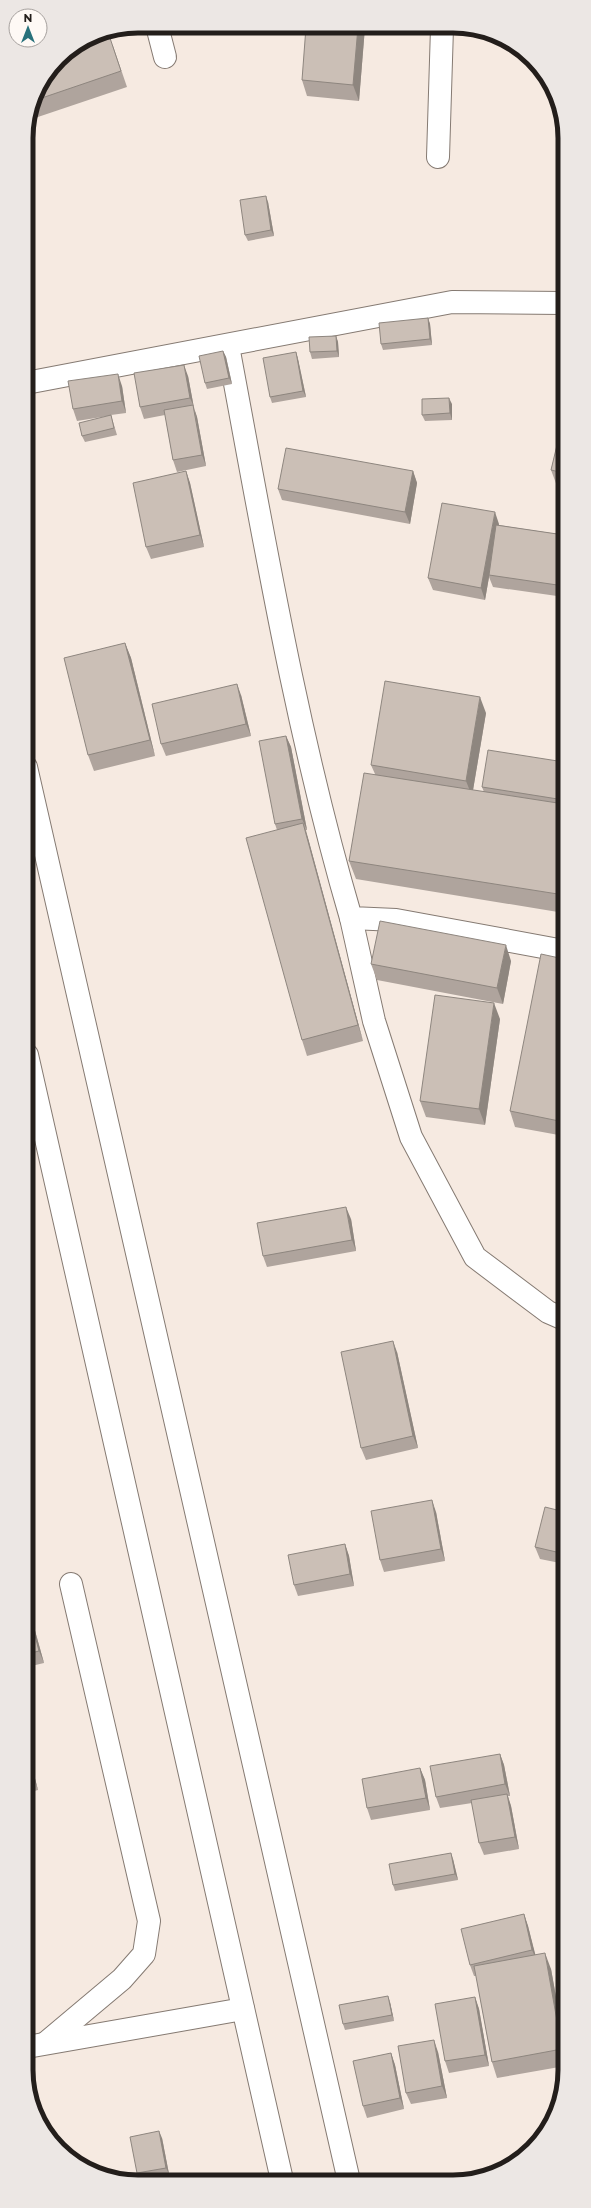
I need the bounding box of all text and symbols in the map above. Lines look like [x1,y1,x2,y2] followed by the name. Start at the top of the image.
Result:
[8,8,48,48] north arrow
[24,11,32,25] text: N

